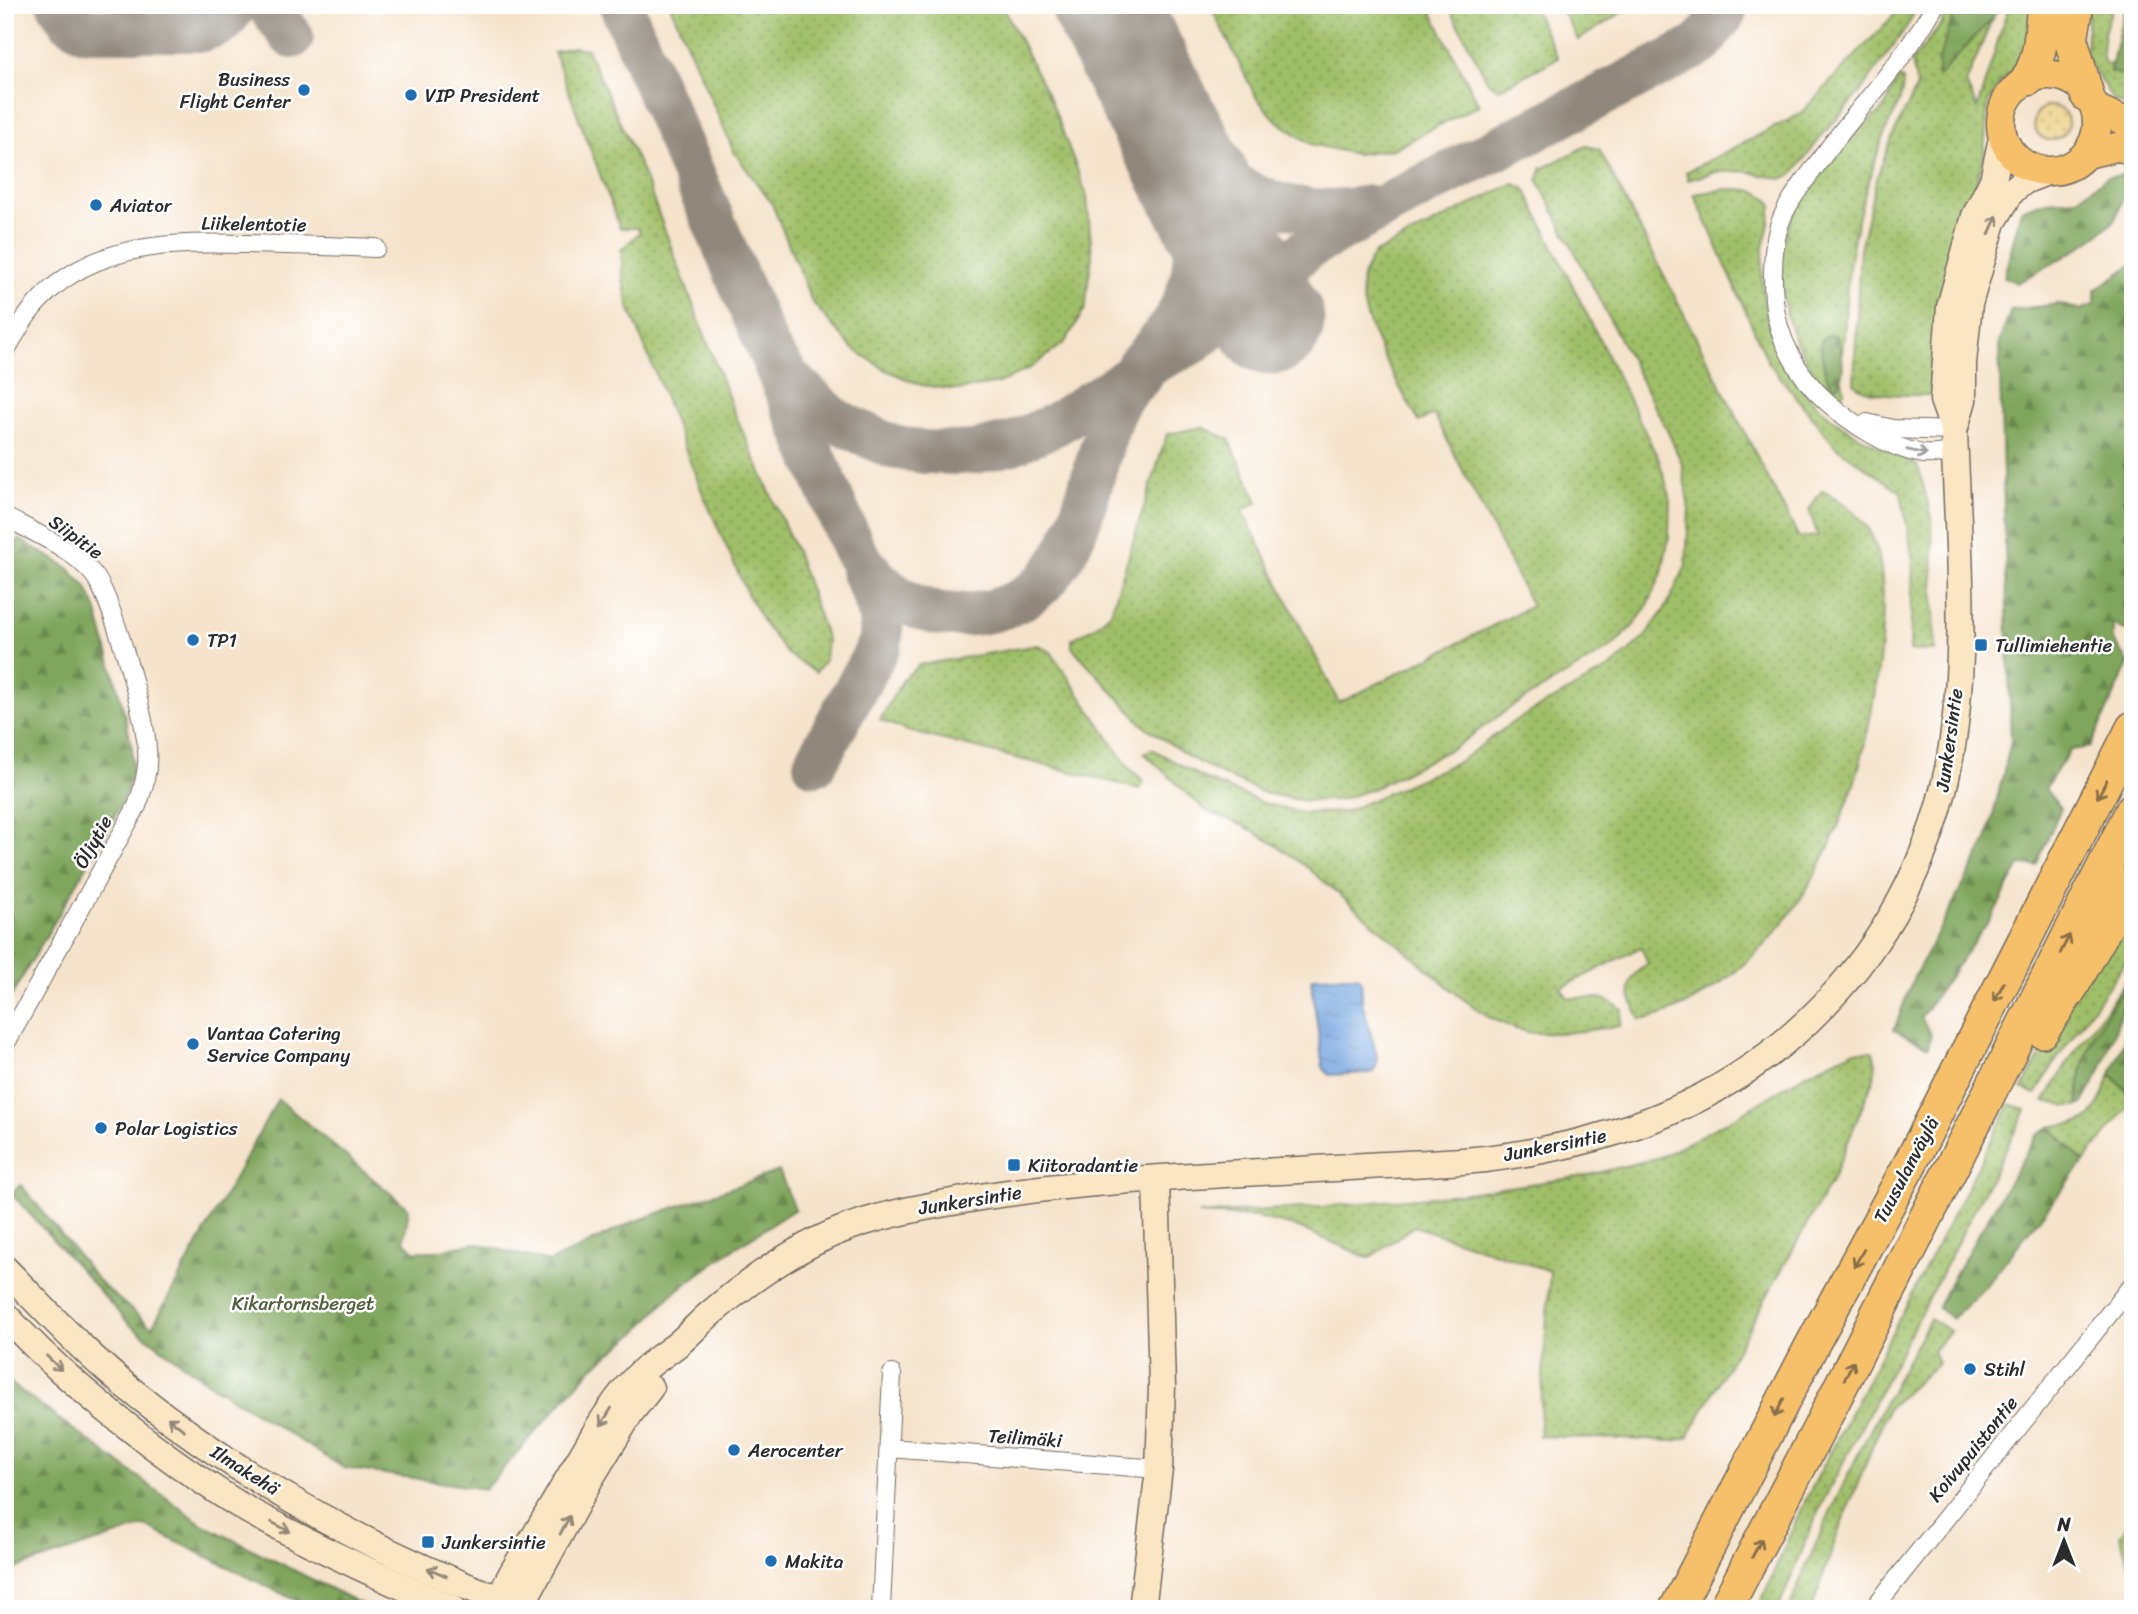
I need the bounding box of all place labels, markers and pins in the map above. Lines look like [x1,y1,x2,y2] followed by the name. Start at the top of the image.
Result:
[180,63,291,118] place label: Business Flight Center
[425,79,540,112] place label: VIP President
[296,82,312,98] marker: Business Flight Center
[403,87,419,103] marker: VIP President
[109,189,173,222] place label: Aviator
[88,197,104,213] marker: Aviator
[207,624,237,657] place label: TP1
[1995,629,2113,662] place label: Tullimiehentie
[185,632,201,648] marker: TP1
[1973,637,1989,653] marker: Tullimiehentie
[207,1017,350,1072] place label: Vantaa Catering Service Company
[185,1036,201,1052] marker: Vantaa Catering Service Company
[115,1112,238,1145] place label: Polar Logistics
[93,1120,109,1136] marker: Polar Logistics
[1028,1149,1138,1182] place label: Kiitoradantie
[1006,1157,1022,1173] marker: Kiitoradantie
[1984,1353,2025,1386] place label: Stihl
[1962,1361,1978,1377] marker: Stihl
[747,1434,844,1467] place label: Aerocenter
[726,1442,742,1458] marker: Aerocenter
[441,1526,546,1559] place label: Junkersintie
[420,1534,436,1550] marker: Junkersintie
[785,1545,844,1578] place label: Makita
[763,1553,779,1569] marker: Makita

